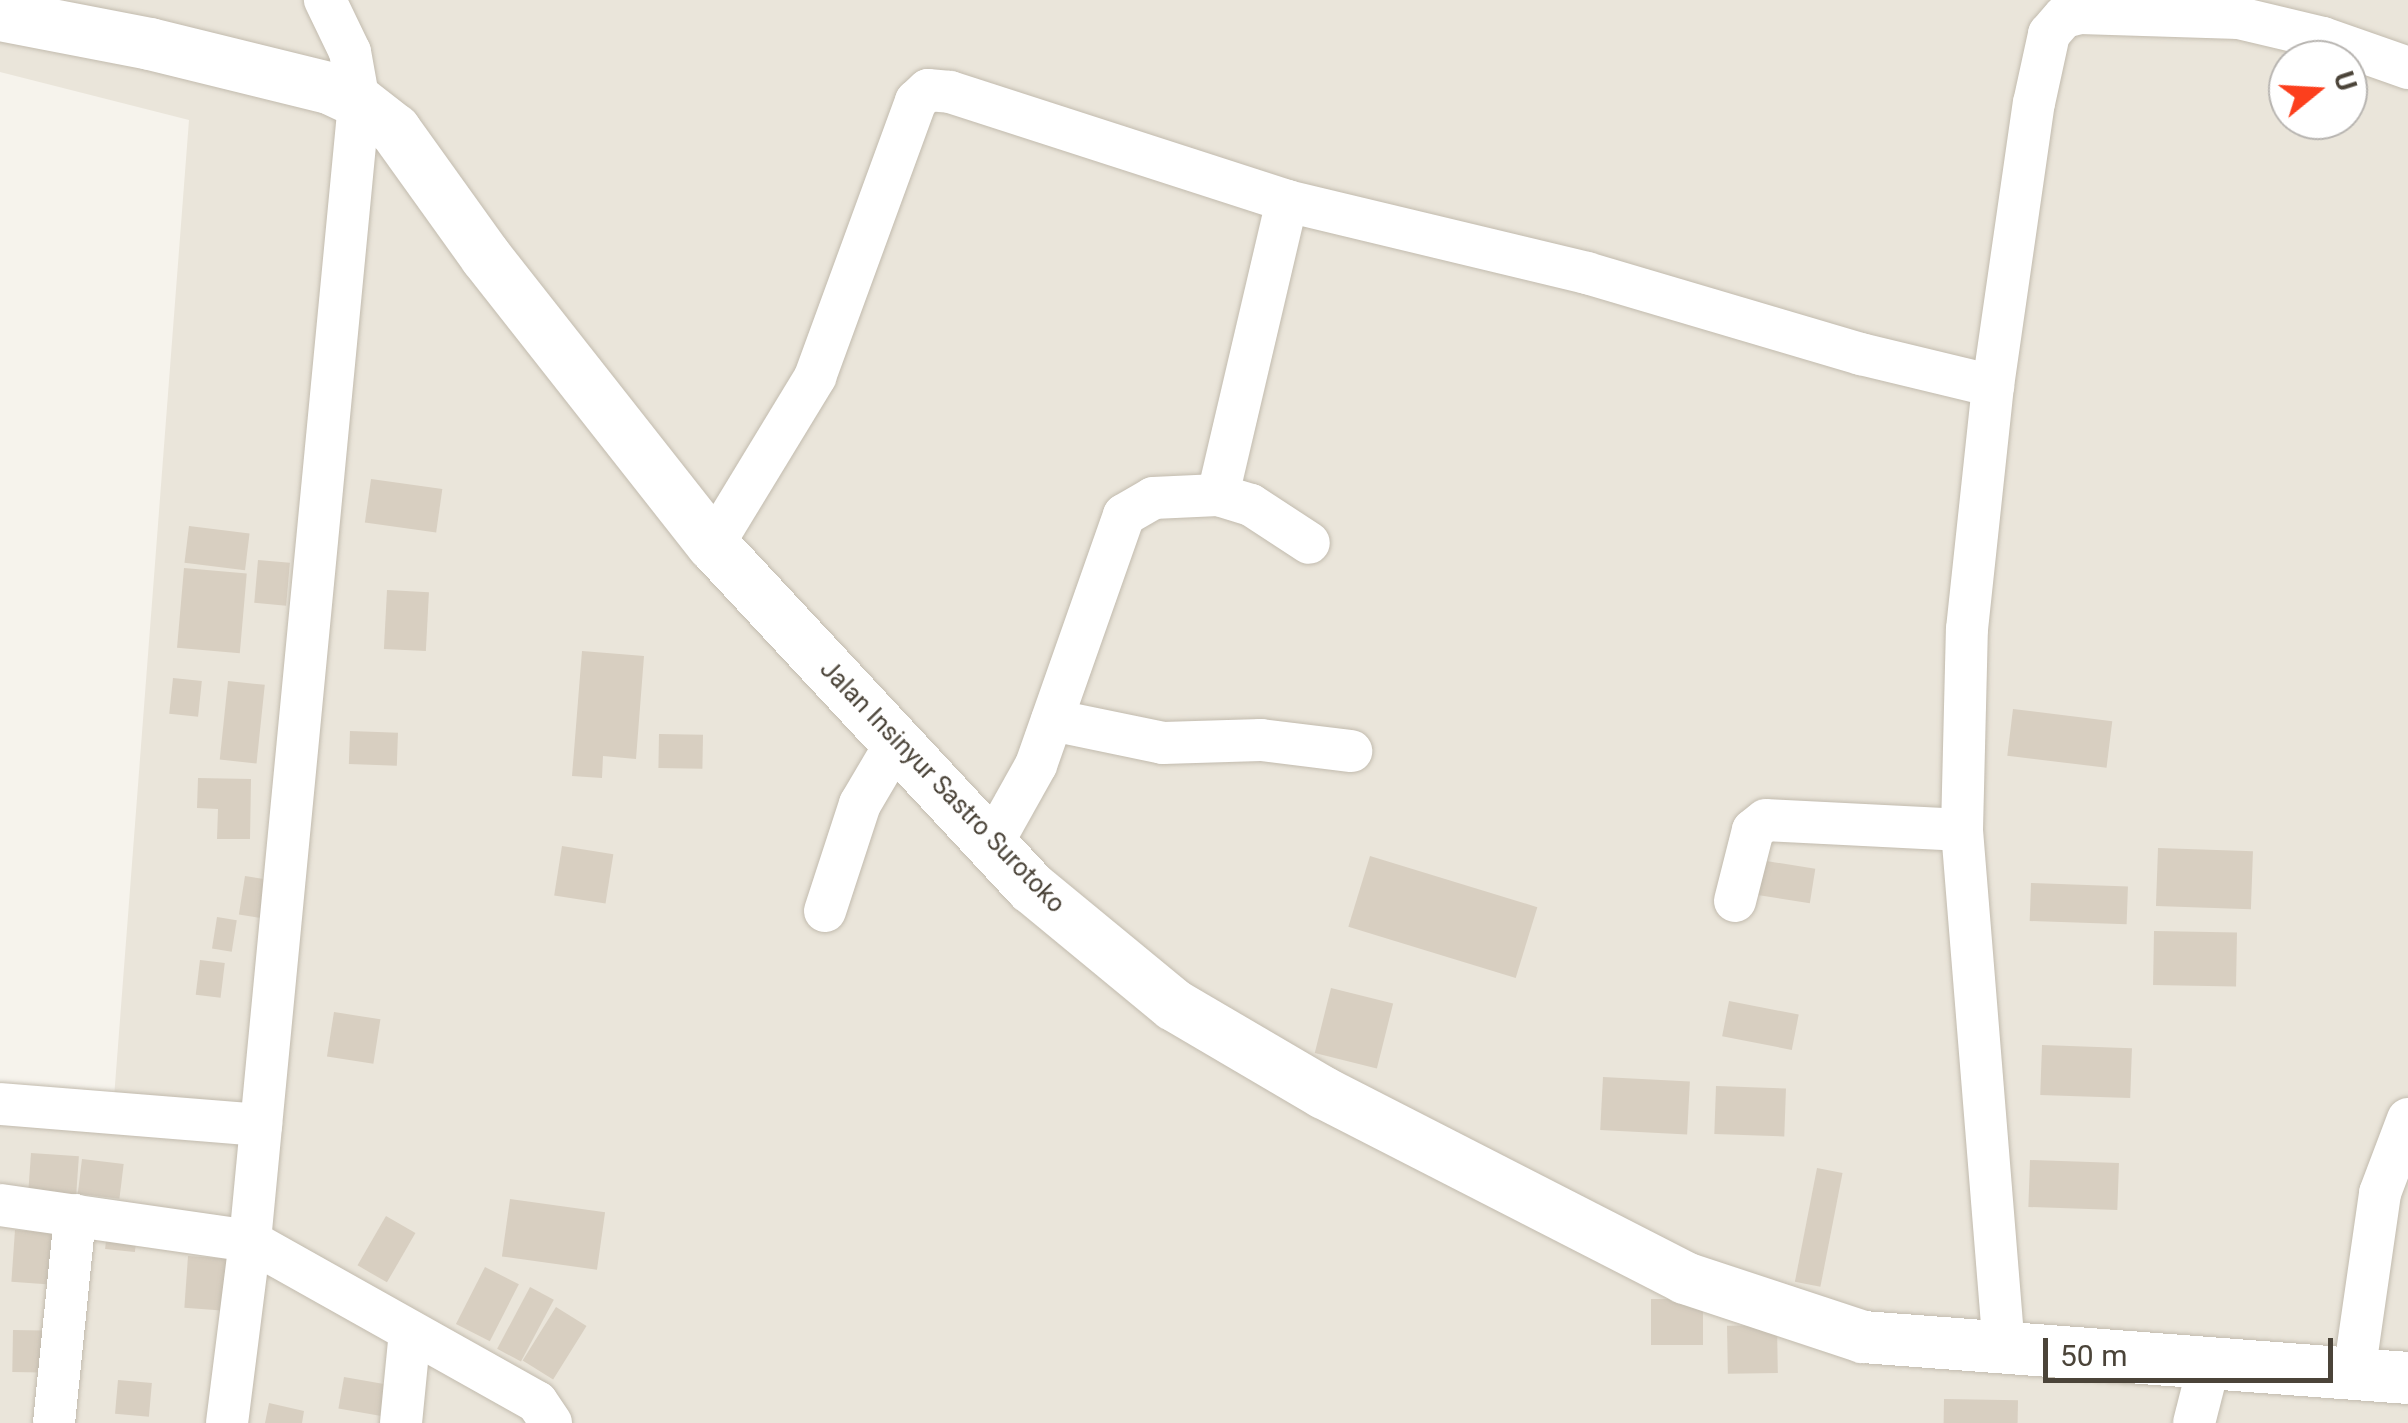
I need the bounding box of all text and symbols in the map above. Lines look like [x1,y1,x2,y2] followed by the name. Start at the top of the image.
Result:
[2268,40,2368,140] north arrow
[2327,67,2364,95] text: U
[813,655,1071,919] street label: Jalan Insinyur Sastro Surotoko
[2048,1318,2338,1380] scale bar
[2060,1338,2127,1373] text: 50 m

